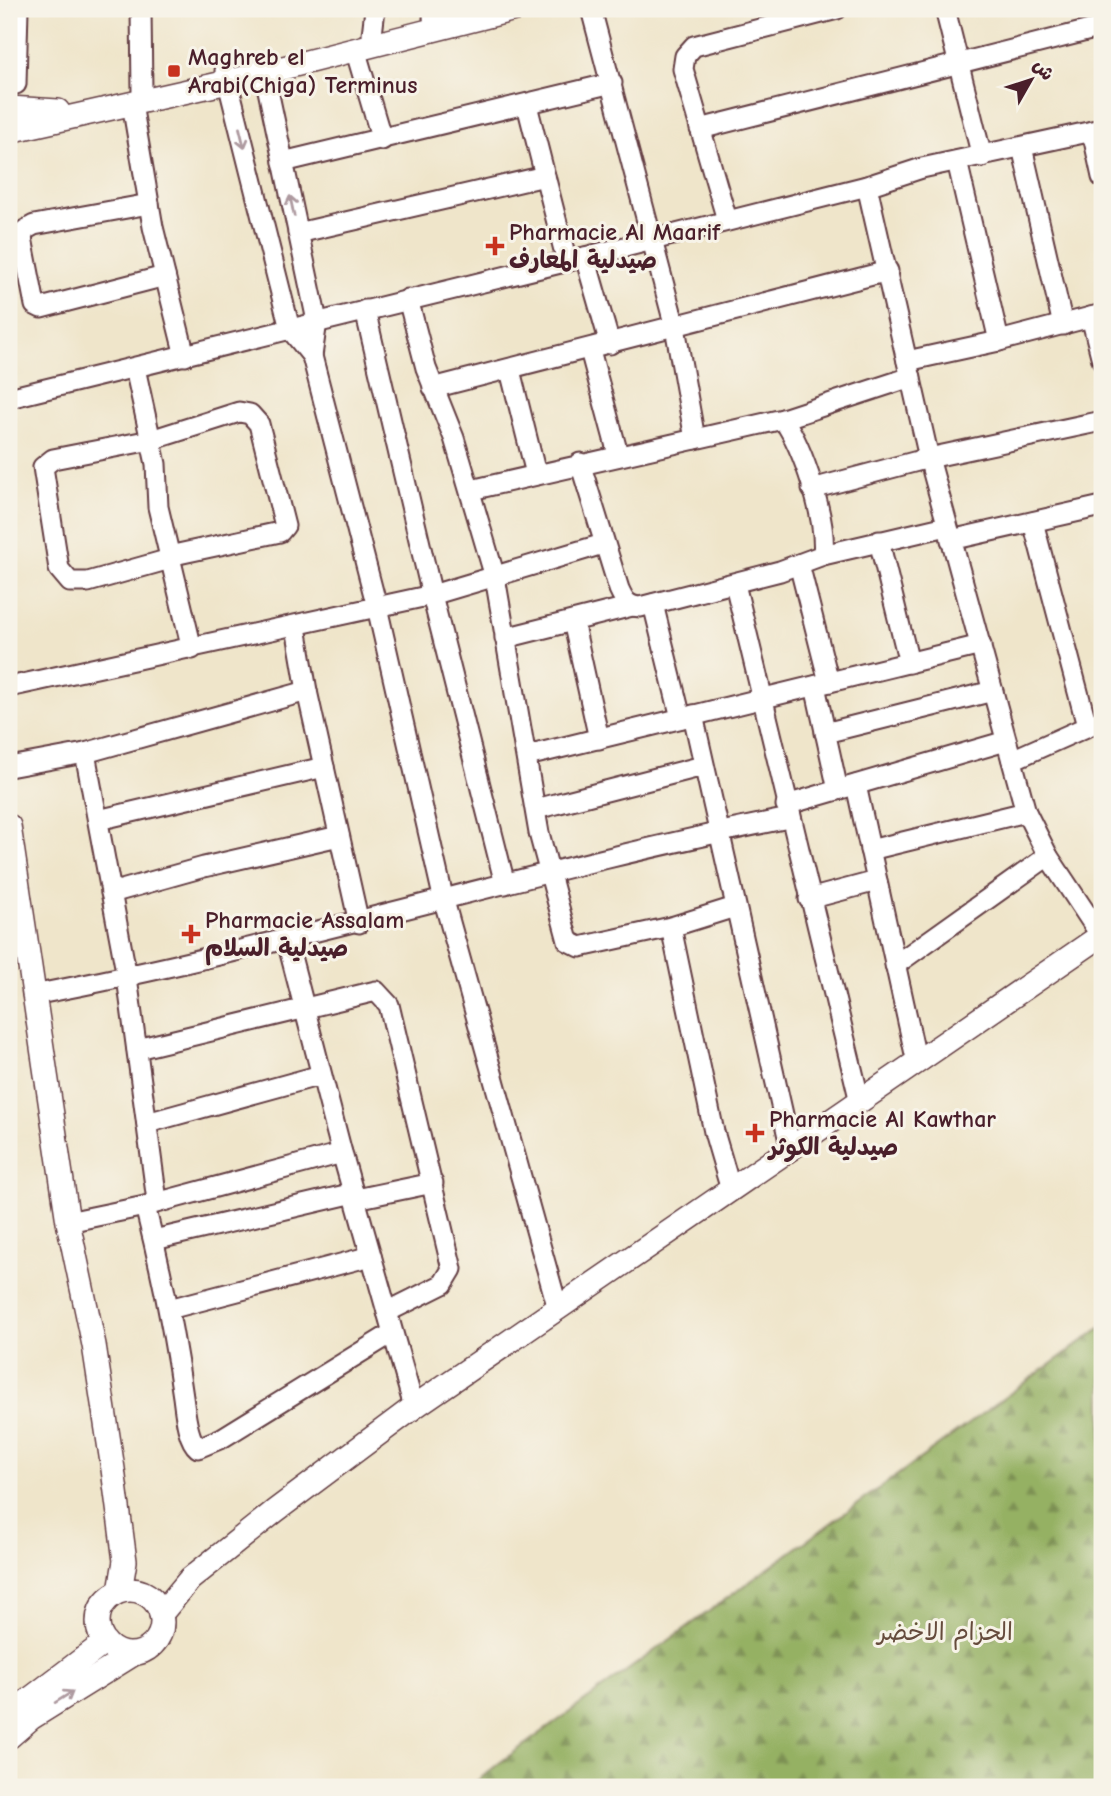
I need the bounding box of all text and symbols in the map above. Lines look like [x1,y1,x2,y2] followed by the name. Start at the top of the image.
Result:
[188,43,418,99] place label: Maghreb el Arabi(Chiga) Terminus
[996,46,1066,116] north arrow
[1028,55,1059,85] text: ش
[166,63,182,79] marker: Maghreb el Arabi(Chiga) Terminus
[236,126,249,149] one-way arrow
[285,195,299,218] one-way arrow
[509,218,721,274] place label: Pharmacie Al Maarif صيدلية المعارف
[487,238,503,254] marker: Pharmacie Al Maarif صيدلية المعارف
[205,906,404,966] place label: Pharmacie Assalam صيدلية السلام
[183,926,199,942] marker: Pharmacie Assalam صيدلية السلام
[767,1105,996,1162] place label: Pharmacie Al Kawthar صيدلية الكوثر
[747,1125,763,1141] marker: Pharmacie Al Kawthar صيدلية الكوثر
[875,1618,1013,1650] park label: الحزام الاخضر
[54,1690,74,1704] one-way arrow

